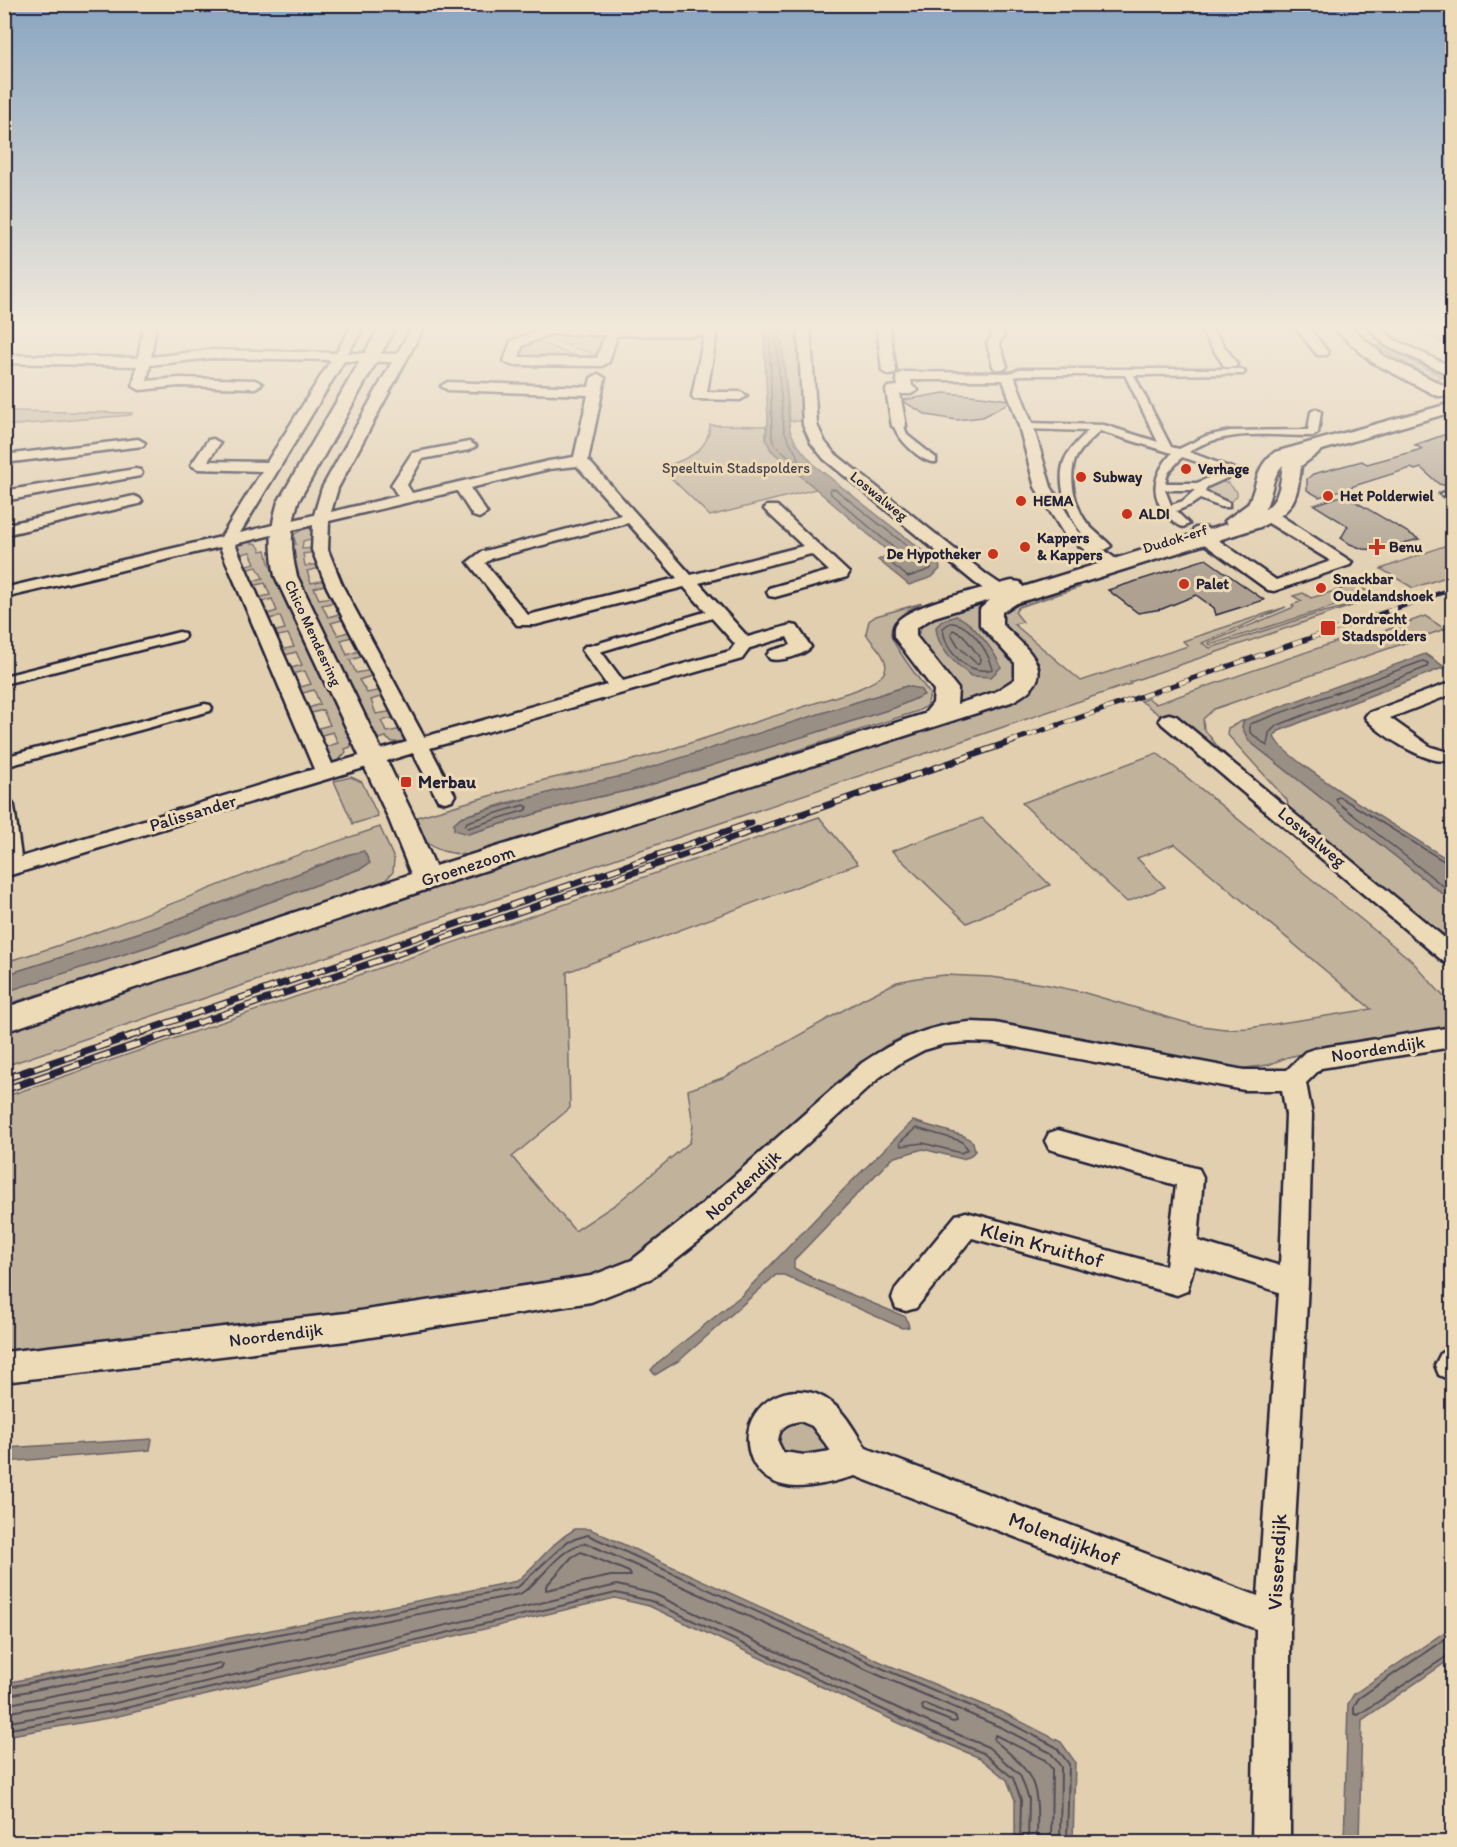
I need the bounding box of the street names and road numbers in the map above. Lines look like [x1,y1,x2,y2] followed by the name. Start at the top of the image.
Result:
[847,467,912,525] street label: Loswalweg
[1140,521,1210,557] street label: Dudok-erf
[281,577,346,689] street label: Chico Mendesring
[147,789,240,837] street label: Palissander
[1273,802,1351,873] street label: Loswalweg
[418,840,518,892] street label: Groenezoom
[1330,1031,1427,1067] street label: Noordendijk
[701,1145,786,1225] street label: Noordendijk
[978,1216,1106,1273] street label: Klein Kruithof
[228,1318,325,1352] street label: Noordendijk
[1005,1506,1123,1571] street label: Molendijkhof
[1261,1513,1292,1611] street label: Vissersdijk

